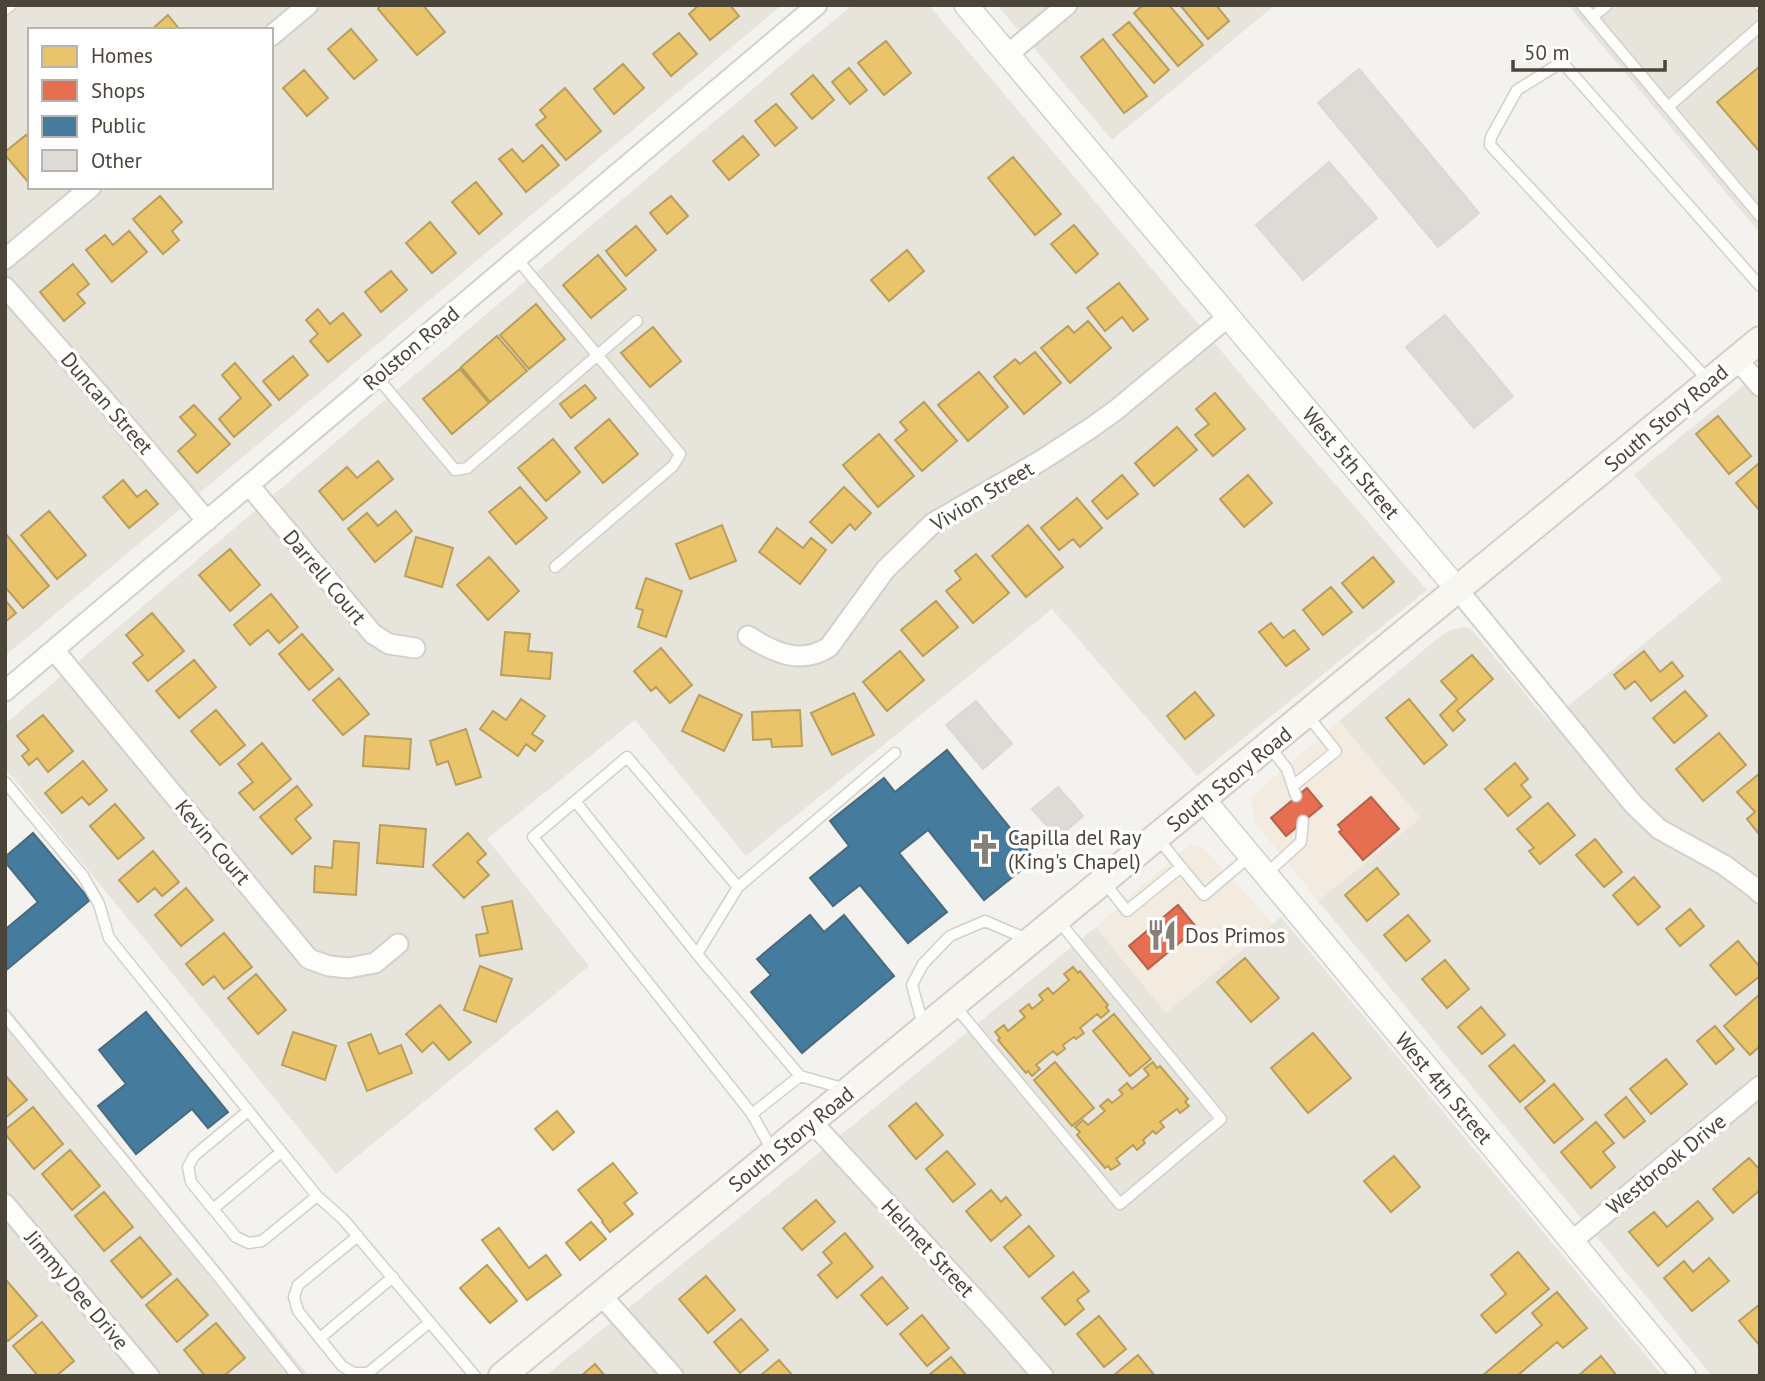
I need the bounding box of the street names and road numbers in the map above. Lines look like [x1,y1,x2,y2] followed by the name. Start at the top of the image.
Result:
[357,300,465,396] street label: Rolston Road
[55,346,159,460] street label: Duncan Street
[1599,358,1733,478] street label: South Story Road
[1296,401,1406,525] street label: West 5th Street
[925,455,1038,538] street label: Vivion Street
[277,524,373,630] street label: Darrell Court
[1161,720,1297,838] street label: South Story Road
[169,794,257,890] street label: Kevin Court
[1389,1026,1499,1150] street label: West 4th Street
[723,1080,859,1198] street label: South Story Road
[1601,1107,1731,1221] street label: Westbrook Drive
[876,1193,980,1303] street label: Helmet Street
[18,1224,135,1355] street label: Jimmy Dee Drive

